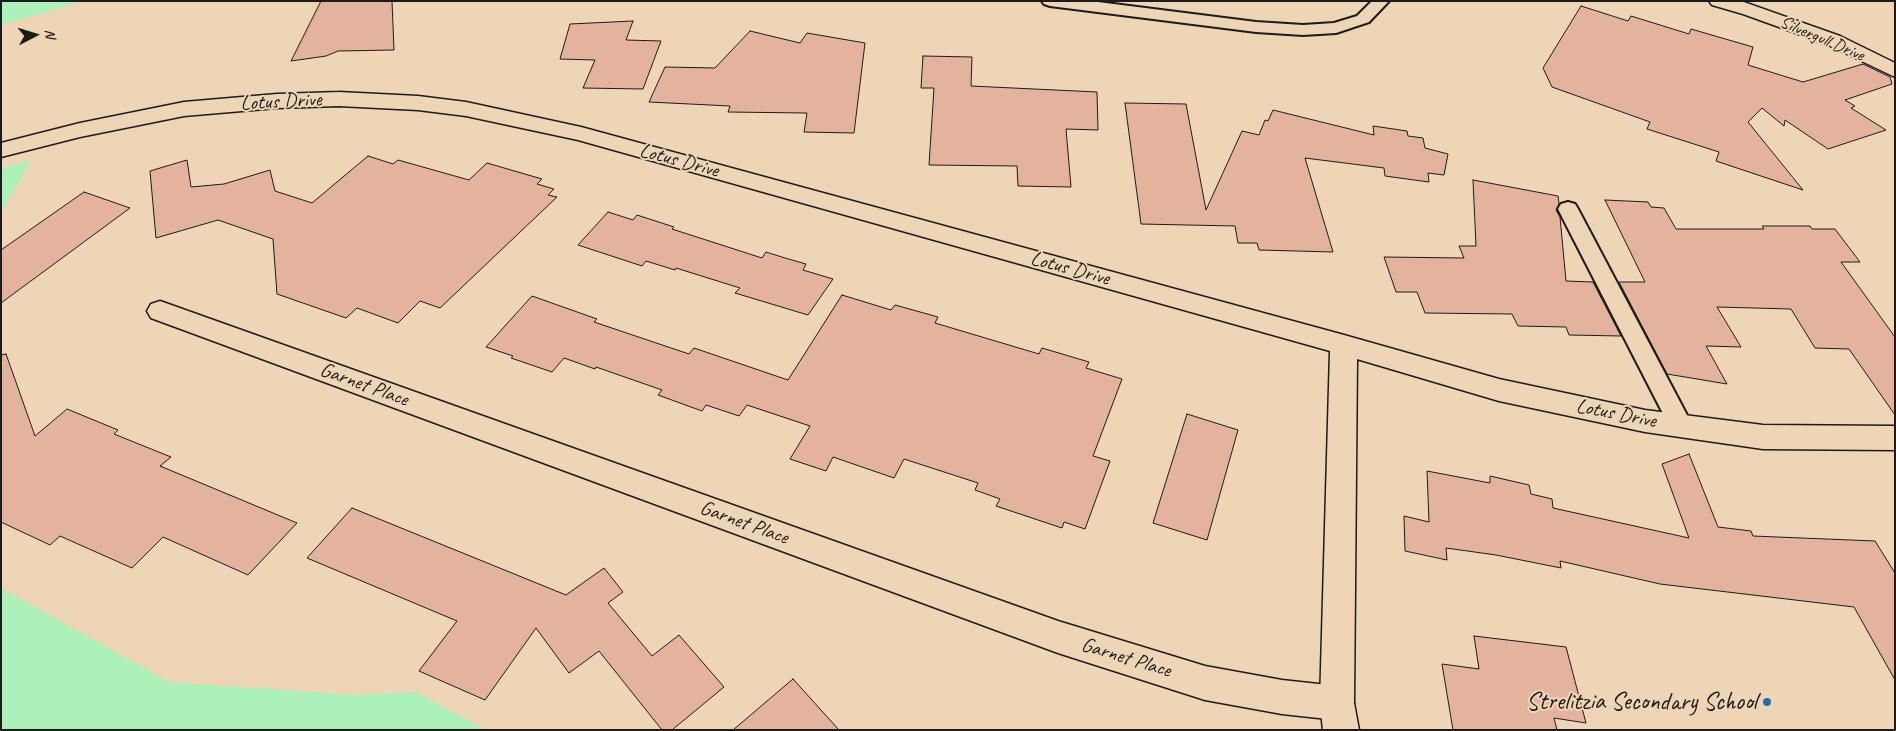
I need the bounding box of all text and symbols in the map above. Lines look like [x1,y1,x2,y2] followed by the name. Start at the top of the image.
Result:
[10,10,60,60] north arrow
[1777,12,1867,66] street label: Silvergull Drive
[42,29,59,39] text: N
[240,87,322,117] street label: Lotus Drive
[637,138,721,184] street label: Lotus Drive
[1028,246,1112,292] street label: Lotus Drive
[316,357,412,413] street label: Garnet Place
[1574,394,1658,434] street label: Lotus Drive
[696,495,792,551] street label: Garnet Place
[1078,632,1174,684] street label: Garnet Place
[1526,687,1757,717] place label: Strelitzia Secondary School
[1761,696,1773,708] marker: Strelitzia Secondary School

